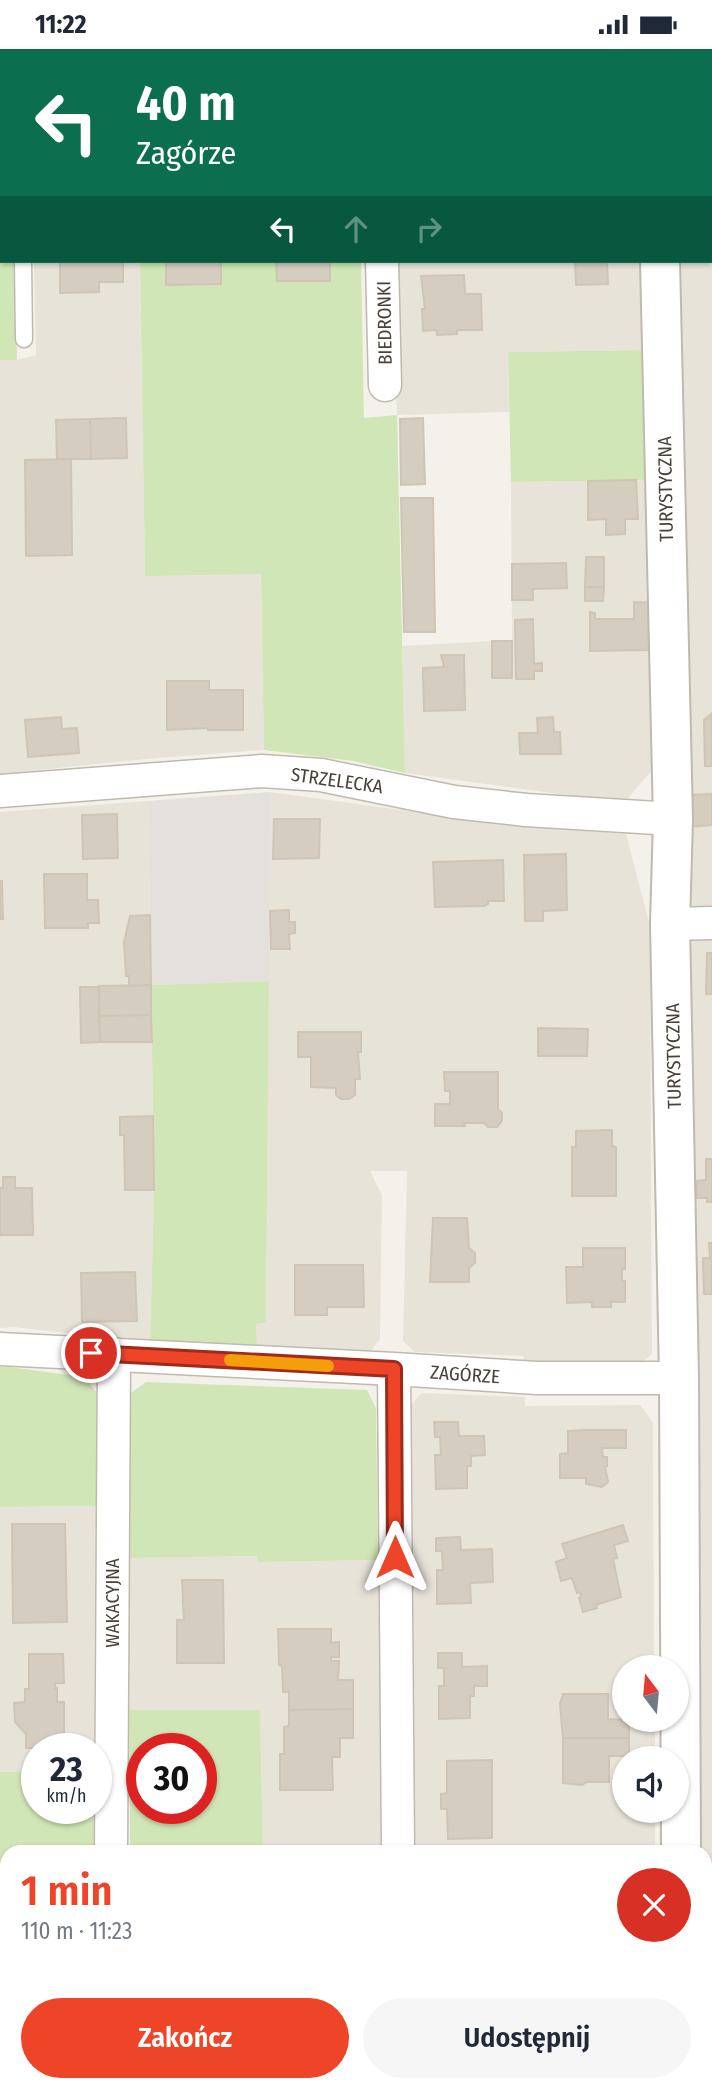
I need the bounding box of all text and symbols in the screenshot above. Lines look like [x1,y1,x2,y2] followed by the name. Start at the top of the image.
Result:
[35,9,87,40] text: 11:22
[136,74,236,133] text: 40 m
[21,77,112,168] icon: left
[136,134,236,172] text: Zagórze
[264,210,302,248] icon: left
[337,210,375,248] icon: ahead
[410,210,448,248] icon: right
[372,281,397,365] street label: BIEDRONKI
[653,436,678,542] street label: TURYSTYCZNA
[289,763,384,798] street label: STRZELECKA
[661,1003,686,1109] street label: TURYSTYCZNA
[61,1323,121,1383] pin
[72,1334,110,1372] icon: arrive
[429,1361,501,1388] street label: ZAGÓRZE
[358,1520,432,1594] position arrow
[101,1558,124,1648] street label: WAKACYJNA
[612,1655,690,1733] north arrow
[612,1655,689,1823] map controls
[126,1733,217,1824] speed limit sign: 30
[612,1746,689,1823] button: sound
[50,1748,83,1790] text: 23
[46,1785,87,1807] text: km/h
[21,1866,112,1916] text: 1 min
[617,1868,691,1942] button: close
[21,1917,132,1945] text: 110 m · 11:23
[21,1998,349,2078] button: Zakończ
[363,1998,691,2078] button: Udostępnij

